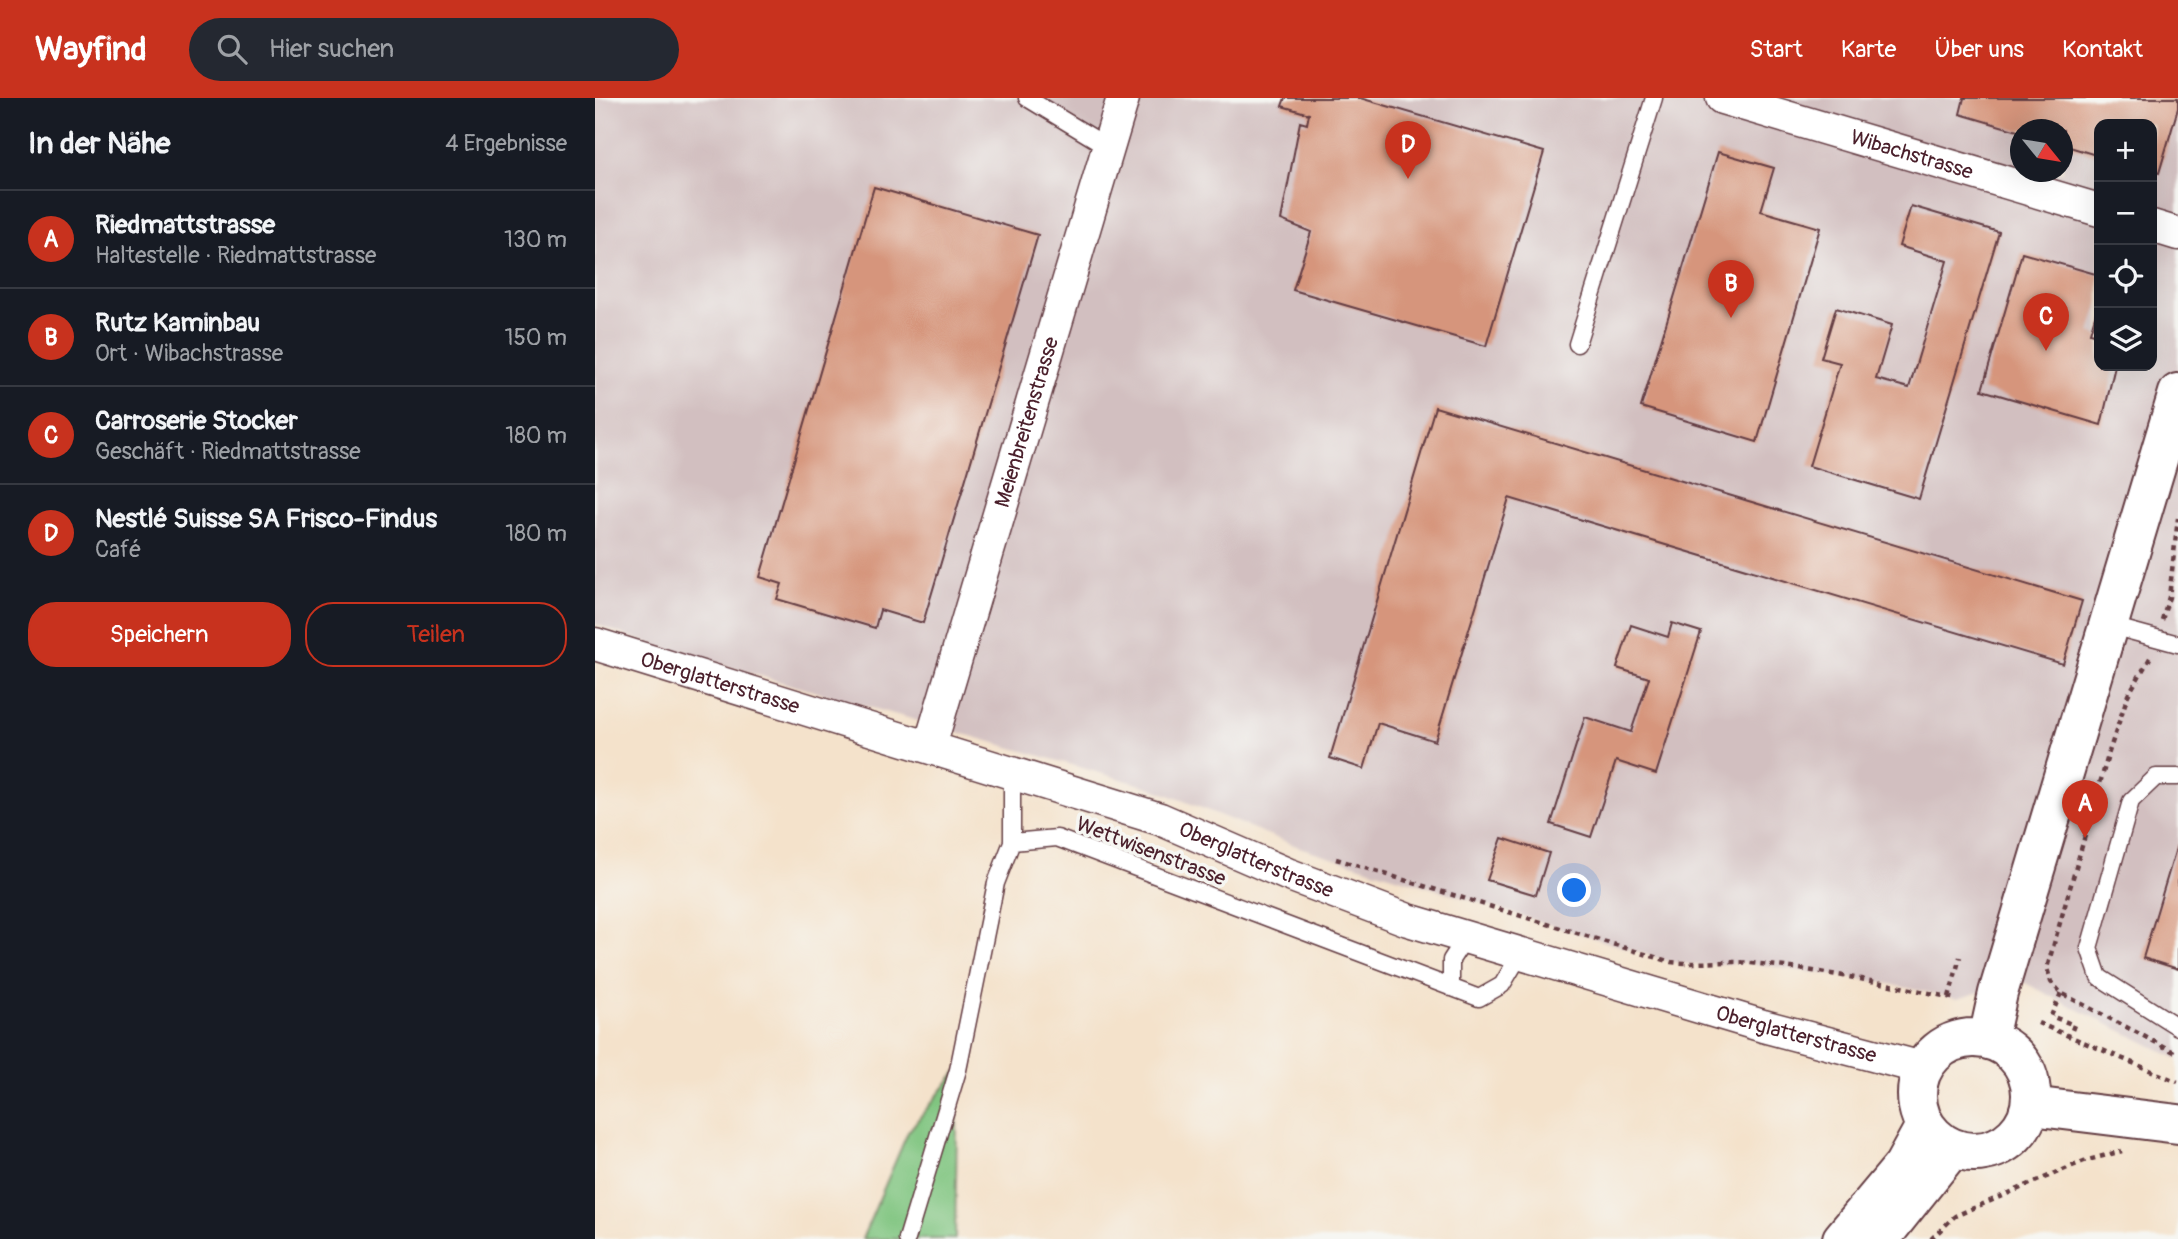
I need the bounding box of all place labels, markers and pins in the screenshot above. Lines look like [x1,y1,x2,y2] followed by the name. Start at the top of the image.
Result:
[1385,121,1431,179] pin: D
[1708,260,1754,318] pin: B
[2023,293,2069,351] pin: C
[2062,780,2108,838] pin: A

